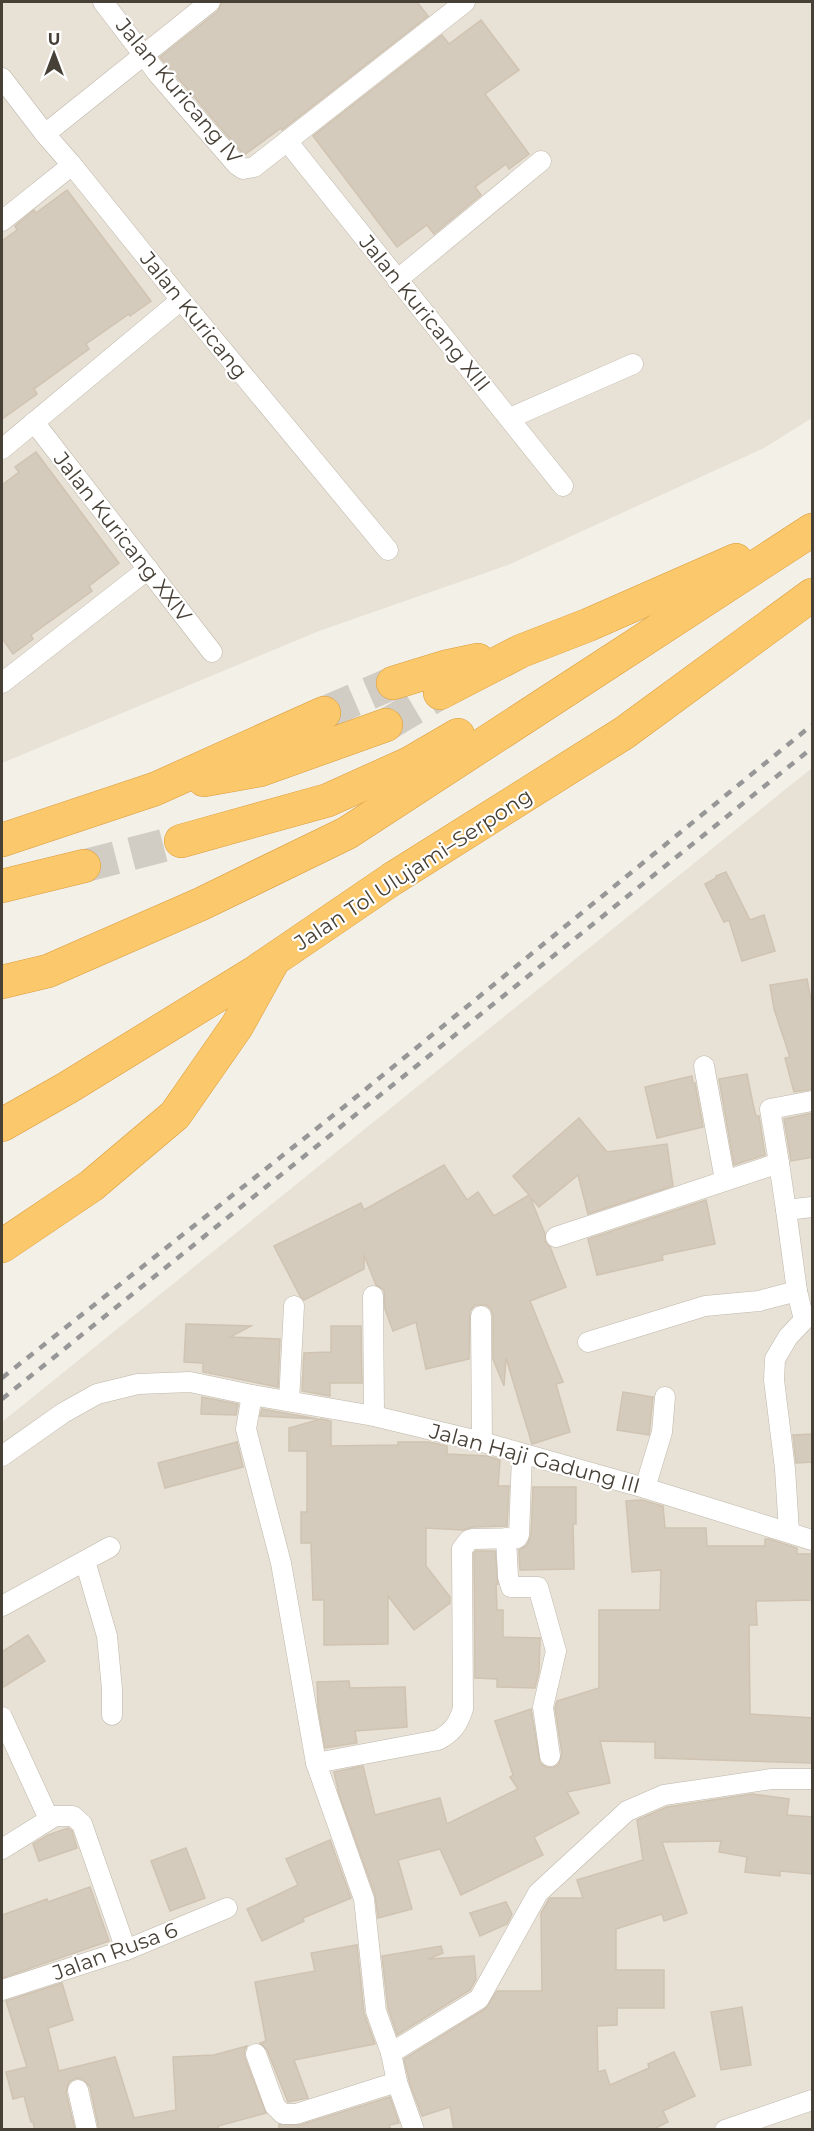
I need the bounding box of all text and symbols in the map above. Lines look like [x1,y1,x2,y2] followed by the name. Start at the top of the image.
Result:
[110,12,247,169] street label: Jalan Kuricang IV
[24,24,84,84] north arrow
[48,30,60,49] text: U
[354,229,496,396] street label: Jalan Kuricang XIII
[135,246,253,383] street label: Jalan Kuricang
[48,446,197,627] street label: Jalan Kuricang XXIV
[289,783,537,956] street label: Jalan Tol Ulujami–Serpong
[426,1418,643,1498] street label: Jalan Haji Gadung III
[48,1917,181,1985] street label: Jalan Rusa 6

